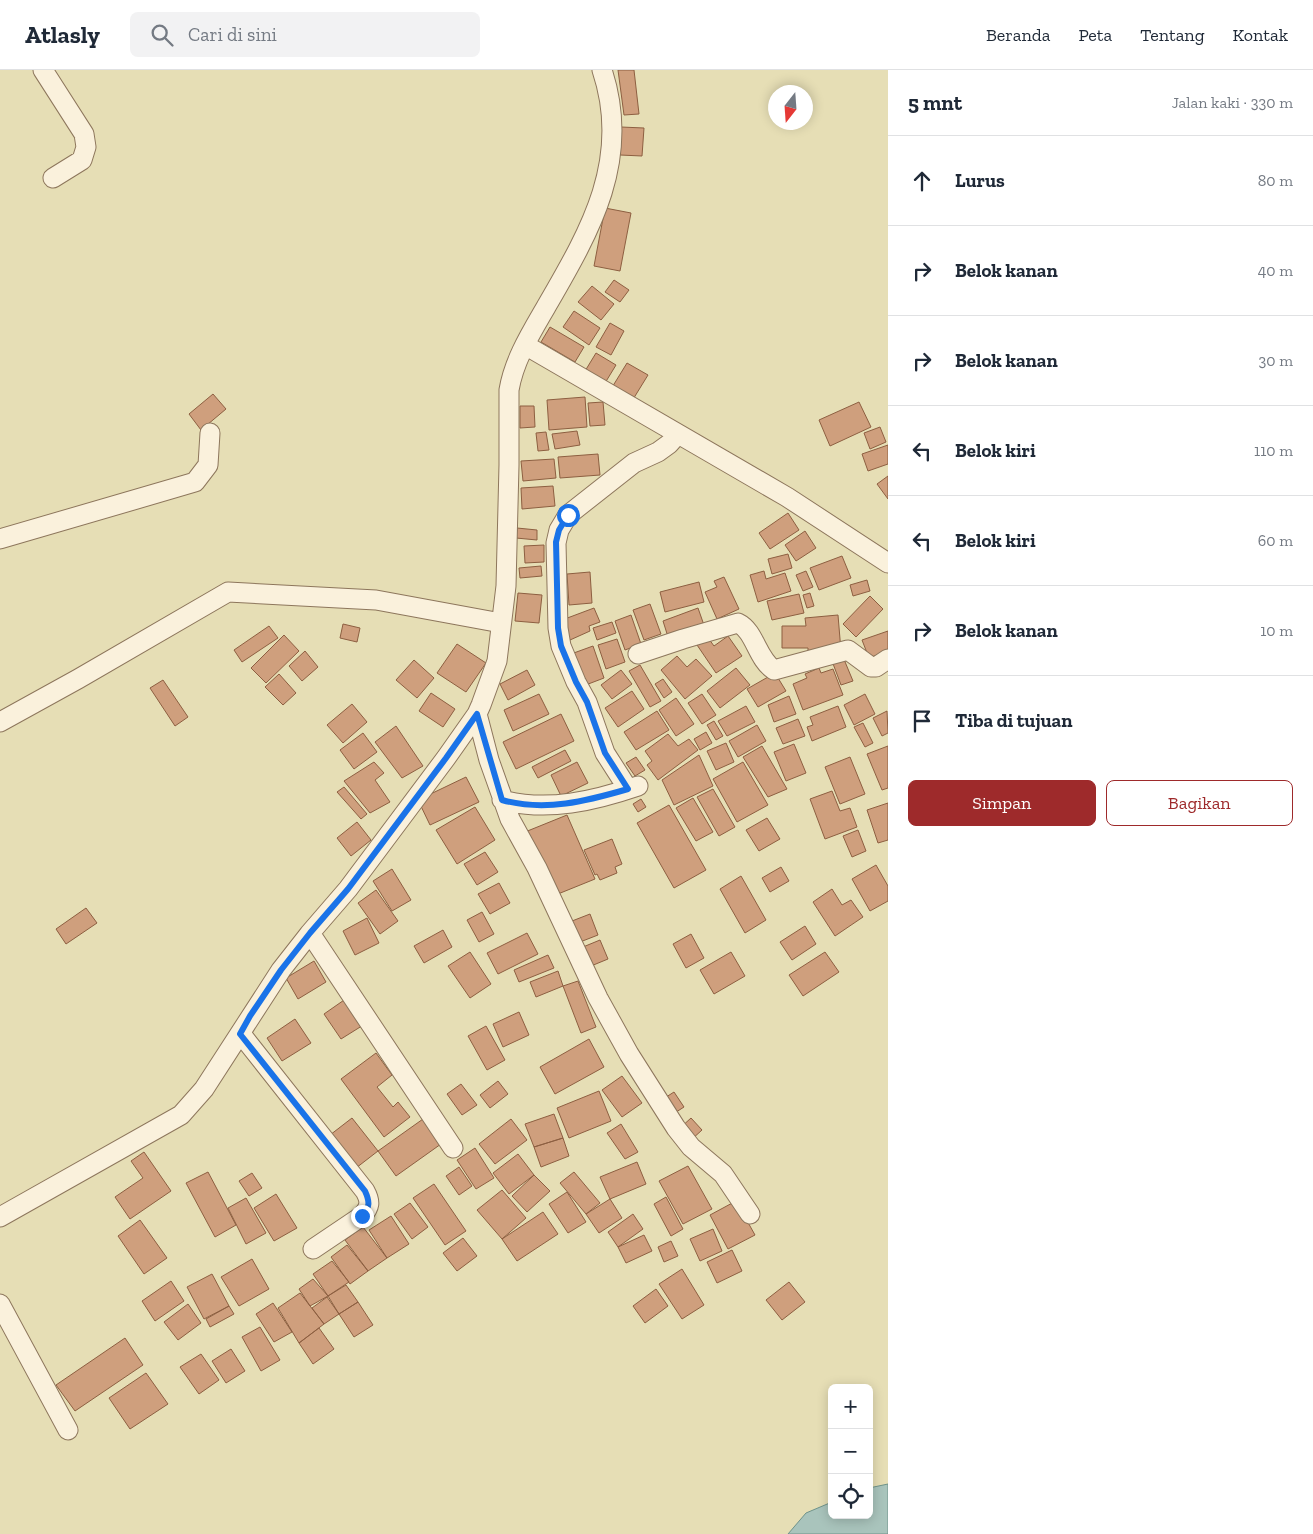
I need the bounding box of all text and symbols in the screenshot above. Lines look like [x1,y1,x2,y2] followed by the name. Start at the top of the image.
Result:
[130,12,480,57] search box
[25,20,100,49] text: Atlasly
[148,21,176,49] icon: search
[188,23,277,46] text: Cari di sini
[986,24,1050,46] text: Beranda
[1078,24,1112,46] text: Peta
[1140,24,1205,46] text: Tentang
[1233,24,1288,46] text: Kontak
[768,85,813,130] north arrow
[908,90,962,115] text: 5 mnt
[1172,93,1293,112] text: Jalan kaki · 330 m
[908,167,936,195] icon: ahead
[955,169,1005,192] text: Lurus
[1258,171,1293,190] text: 80 m
[908,257,936,285] icon: right
[955,259,1058,282] text: Belok kanan
[1258,261,1293,280] text: 40 m
[908,347,936,375] icon: right
[955,349,1058,372] text: Belok kanan
[1259,351,1293,370] text: 30 m
[908,437,936,465] icon: left
[955,439,1036,462] text: Belok kiri
[1254,441,1293,460] text: 110 m
[557,504,580,527] route start
[908,527,936,555] icon: left
[955,529,1036,552] text: Belok kiri
[1258,531,1293,550] text: 60 m
[908,617,936,645] icon: right
[955,619,1058,642] text: Belok kanan
[1260,621,1293,640] text: 10 m
[908,707,936,735] icon: arrive
[955,709,1072,732] text: Tiba di tujuan
[908,780,1096,826] button: Simpan
[1106,780,1293,826] button: Bagikan
[351,1205,374,1228] route end
[828,1384,873,1519] map controls
[828,1384,873,1429] button: +
[828,1429,873,1474] button: −
[828,1474,873,1519] button: locate

